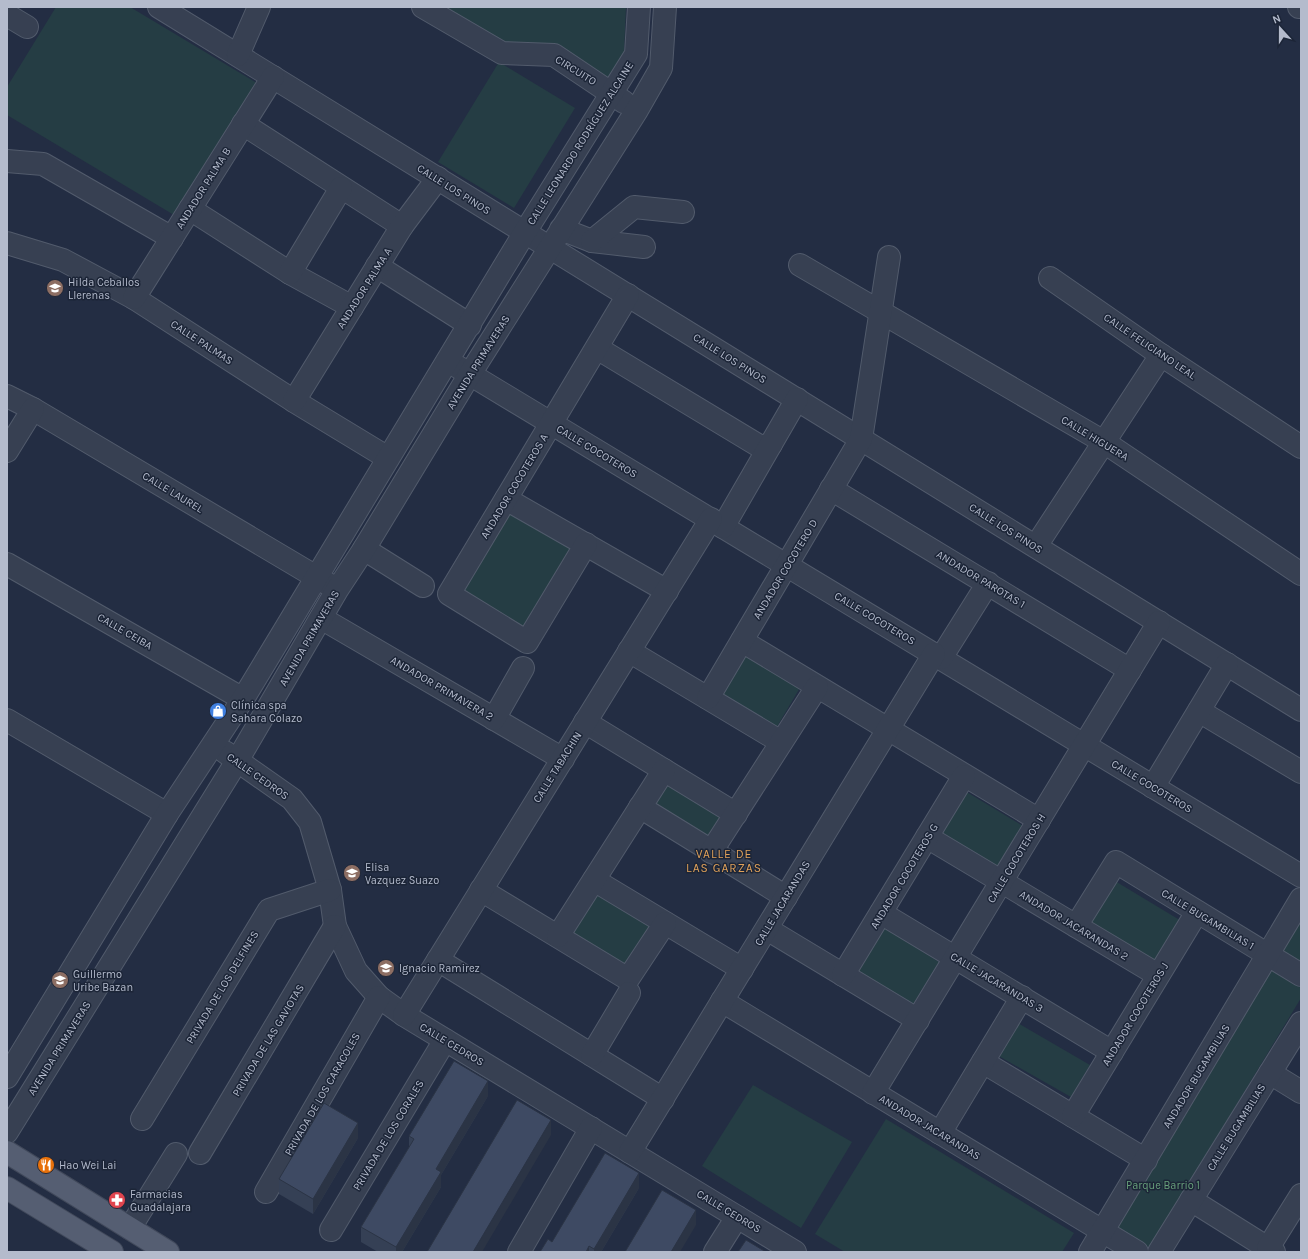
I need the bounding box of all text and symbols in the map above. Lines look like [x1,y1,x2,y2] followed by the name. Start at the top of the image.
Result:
[1260,8,1300,48] north arrow
[1271,12,1283,27] text: N
[553,53,599,88] street label: CIRCUITO
[523,58,636,227] street label: CALLE LEONARDO RODRÍGUEZ ALCAINE
[173,145,234,231] street label: ANDADOR PALMA B
[415,162,493,217] street label: CALLE LOS PINOS
[334,245,395,331] street label: ANDADOR PALMA A
[68,276,140,302] place label: Hilda Ceballos Llerenas
[45,278,65,298] school or university icon: Hilda Ceballos Llerenas
[1101,311,1199,383] street label: CALLE FELICIANO LEAL
[444,313,513,412] street label: AVENIDA PRIMAVERAS
[168,317,235,367] street label: CALLE PALMAS
[691,331,769,386] street label: CALLE LOS PINOS
[1059,413,1131,464] street label: CALLE HIGUERA
[554,422,640,481] street label: CALLE COCOTEROS
[478,431,551,541] street label: ANDADOR COCOTEROS A
[140,469,206,516] street label: CALLE LAUREL
[967,501,1045,556] street label: CALLE LOS PINOS
[750,517,820,622] street label: ANDADOR COCOTERO D
[934,548,1027,611] street label: ANDADOR PAROTAS 1
[277,588,342,688] street label: AVENIDA PRIMAVERAS
[832,589,918,648] street label: CALLE COCOTEROS
[95,610,155,653] street label: CALLE CEIBA
[388,654,496,723] street label: ANDADOR PRIMAVERA 2
[231,699,302,725] place label: Clínica spa Sahara Colazo
[208,701,228,721] shop icon: Clínica spa Sahara Colazo
[530,729,584,805] street label: CALLE TABACHIN
[224,750,291,803] street label: CALLE CEDROS
[1109,757,1195,816] street label: CALLE COCOTEROS
[985,811,1048,905] street label: CALLE COCOTEROS H
[868,821,941,931] street label: ANDADOR COCOTEROS G
[686,847,762,875] district label: VALLE DE LAS GARZAS
[752,858,813,948] street label: CALLE JACARANDAS
[365,861,439,887] place label: Elisa Vazquez Suazo
[342,863,362,883] school or university icon: Elisa Vazquez Suazo
[1159,886,1257,952] street label: CALLE BUGAMBILIAS 1
[1017,888,1131,963] street label: ANDADOR JACARANDAS 2
[183,928,261,1046] street label: PRIVADA DE LOS DELFINES
[948,950,1045,1015] street label: CALLE JACARANDAS 3
[376,958,396,978] school or university icon: Ignacio Ramirez
[1099,960,1171,1068] street label: ANDADOR COCOTEROS J
[399,962,480,975] place label: Ignacio Ramirez
[73,968,133,994] place label: Guillermo Uribe Bazan
[50,970,70,990] school or university icon: Guillermo Uribe Bazan
[230,982,307,1099] street label: PRIVADA DE LAS GAVIOTAS
[25,999,94,1098] street label: AVENIDA PRIMAVERAS
[417,1020,486,1069] street label: CALLE CEDROS
[1160,1022,1233,1131] street label: ANDADOR BUGAMBILIAS
[282,1030,363,1158] street label: PRIVADA DE LOS CARACOLES
[350,1078,427,1193] street label: PRIVADA DE LOS CORALES
[1204,1081,1268,1173] street label: CALLE BUGAMBILIAS
[877,1092,983,1163] street label: ANDADOR JACARANDAS
[36,1155,56,1175] restaurant icon: Hao Wei Lai
[59,1159,117,1172] place label: Hao Wei Lai
[1126,1179,1200,1192] park label: Parque Barrio 1
[694,1187,763,1236] street label: CALLE CEDROS
[130,1188,191,1214] place label: Farmacias Guadalajara
[107,1190,127,1210] pharmacy icon: Farmacias Guadalajara

